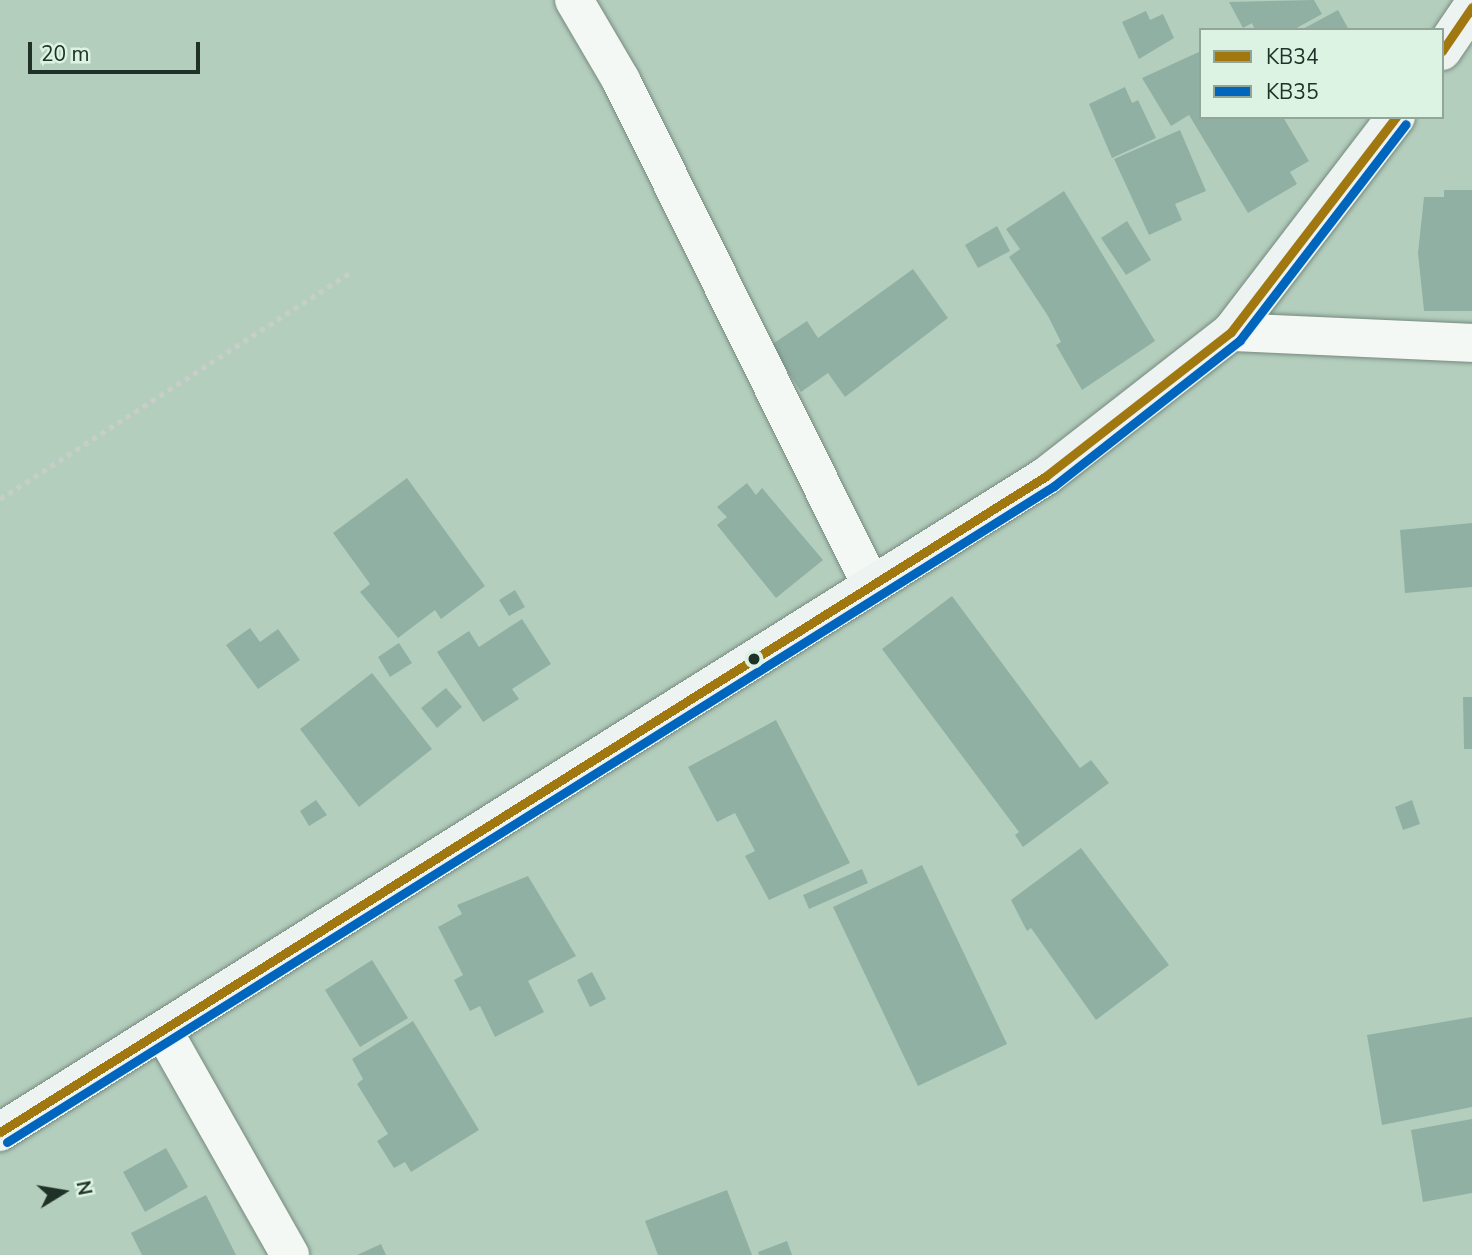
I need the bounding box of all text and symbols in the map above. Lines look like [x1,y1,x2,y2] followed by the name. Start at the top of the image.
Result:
[32,28,203,72] scale bar
[1199,28,1444,119] legend
[41,40,90,68] text: 20 m
[1266,43,1319,71] text: KB34
[1266,78,1319,106] text: KB35
[747,652,761,666] unlabelled marker
[28,1157,98,1227] north arrow
[69,1179,98,1197] text: N

